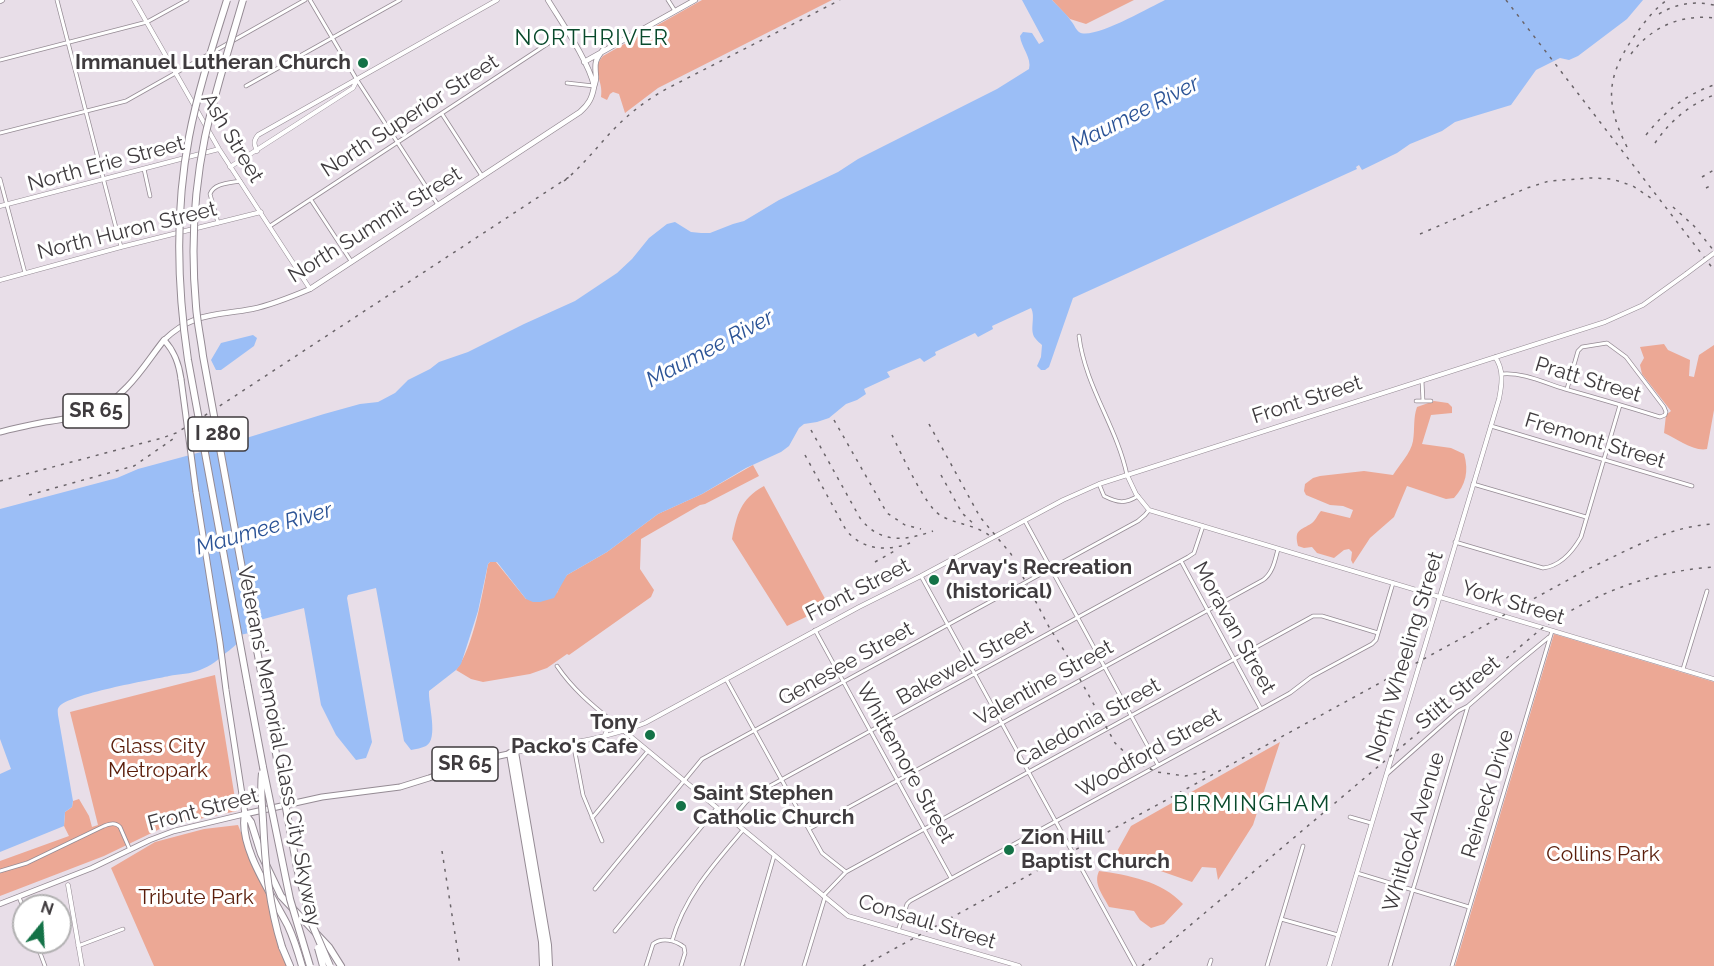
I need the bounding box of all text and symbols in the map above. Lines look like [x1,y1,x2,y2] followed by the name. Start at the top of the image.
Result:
[515,25,669,51] district label: NORTHRIVER
[317,49,503,183] street label: North Superior Street
[75,50,351,76] place label: Immanuel Lutheran Church
[356,56,370,70] marker: Immanuel Lutheran Church
[1066,70,1204,158] water label: Maumee River
[195,89,269,187] street label: Ash Street
[25,131,187,197] street label: North Erie Street
[284,161,466,289] street label: North Summit Street
[35,197,219,265] street label: North Huron Street
[642,304,778,394] water label: Maumee River
[1532,352,1644,408] street label: Pratt Street
[1249,370,1365,430] street label: Front Street
[63,394,129,428] road number: SR 65
[1522,408,1668,474] street label: Fremont Street
[188,417,248,451] road number: I 280
[193,497,335,561] water label: Maumee River
[1361,549,1449,765] street label: North Wheeling Street
[802,553,914,627] street label: Front Street
[946,555,1132,605] place label: Arvay's Recreation (historical)
[1187,557,1281,699] street label: Moravan Street
[232,564,326,928] street label: Veterans' Memorial Glass City Skyway
[927,573,941,587] marker: Arvay's Recreation (historical)
[1458,575,1568,631] street label: York Street
[892,615,1038,711] street label: Bakewell Street
[774,617,918,711] street label: Genesee Street
[970,635,1118,731] street label: Valentine Street
[1411,651,1505,735] street label: Stitt Street
[1011,673,1165,773] street label: Caledonia Street
[850,678,960,848] street label: Whittemore Street
[1072,703,1226,803] street label: Woodford Street
[511,710,638,760] place label: Tony Packo's Cafe
[1457,727,1519,861] street label: Reineck Drive
[643,728,657,742] marker: Tony Packo's Cafe
[108,734,208,784] park label: Glass City Metropark
[432,747,498,781] road number: SR 65
[1378,749,1450,915] street label: Whitlock Avenue
[693,781,854,831] place label: Saint Stephen Catholic Church
[145,783,261,837] street label: Front Street
[1173,791,1331,817] district label: BIRMINGHAM
[674,799,688,813] marker: Saint Stephen Catholic Church
[1021,825,1170,875] place label: Zion Hill Baptist Church
[1546,842,1660,868] park label: Collins Park
[1002,843,1016,857] marker: Zion Hill Baptist Church
[138,885,254,911] park label: Tribute Park
[855,889,999,955] street label: Consaul Street
[12,894,72,954] north arrow
[38,897,56,919] text: N

